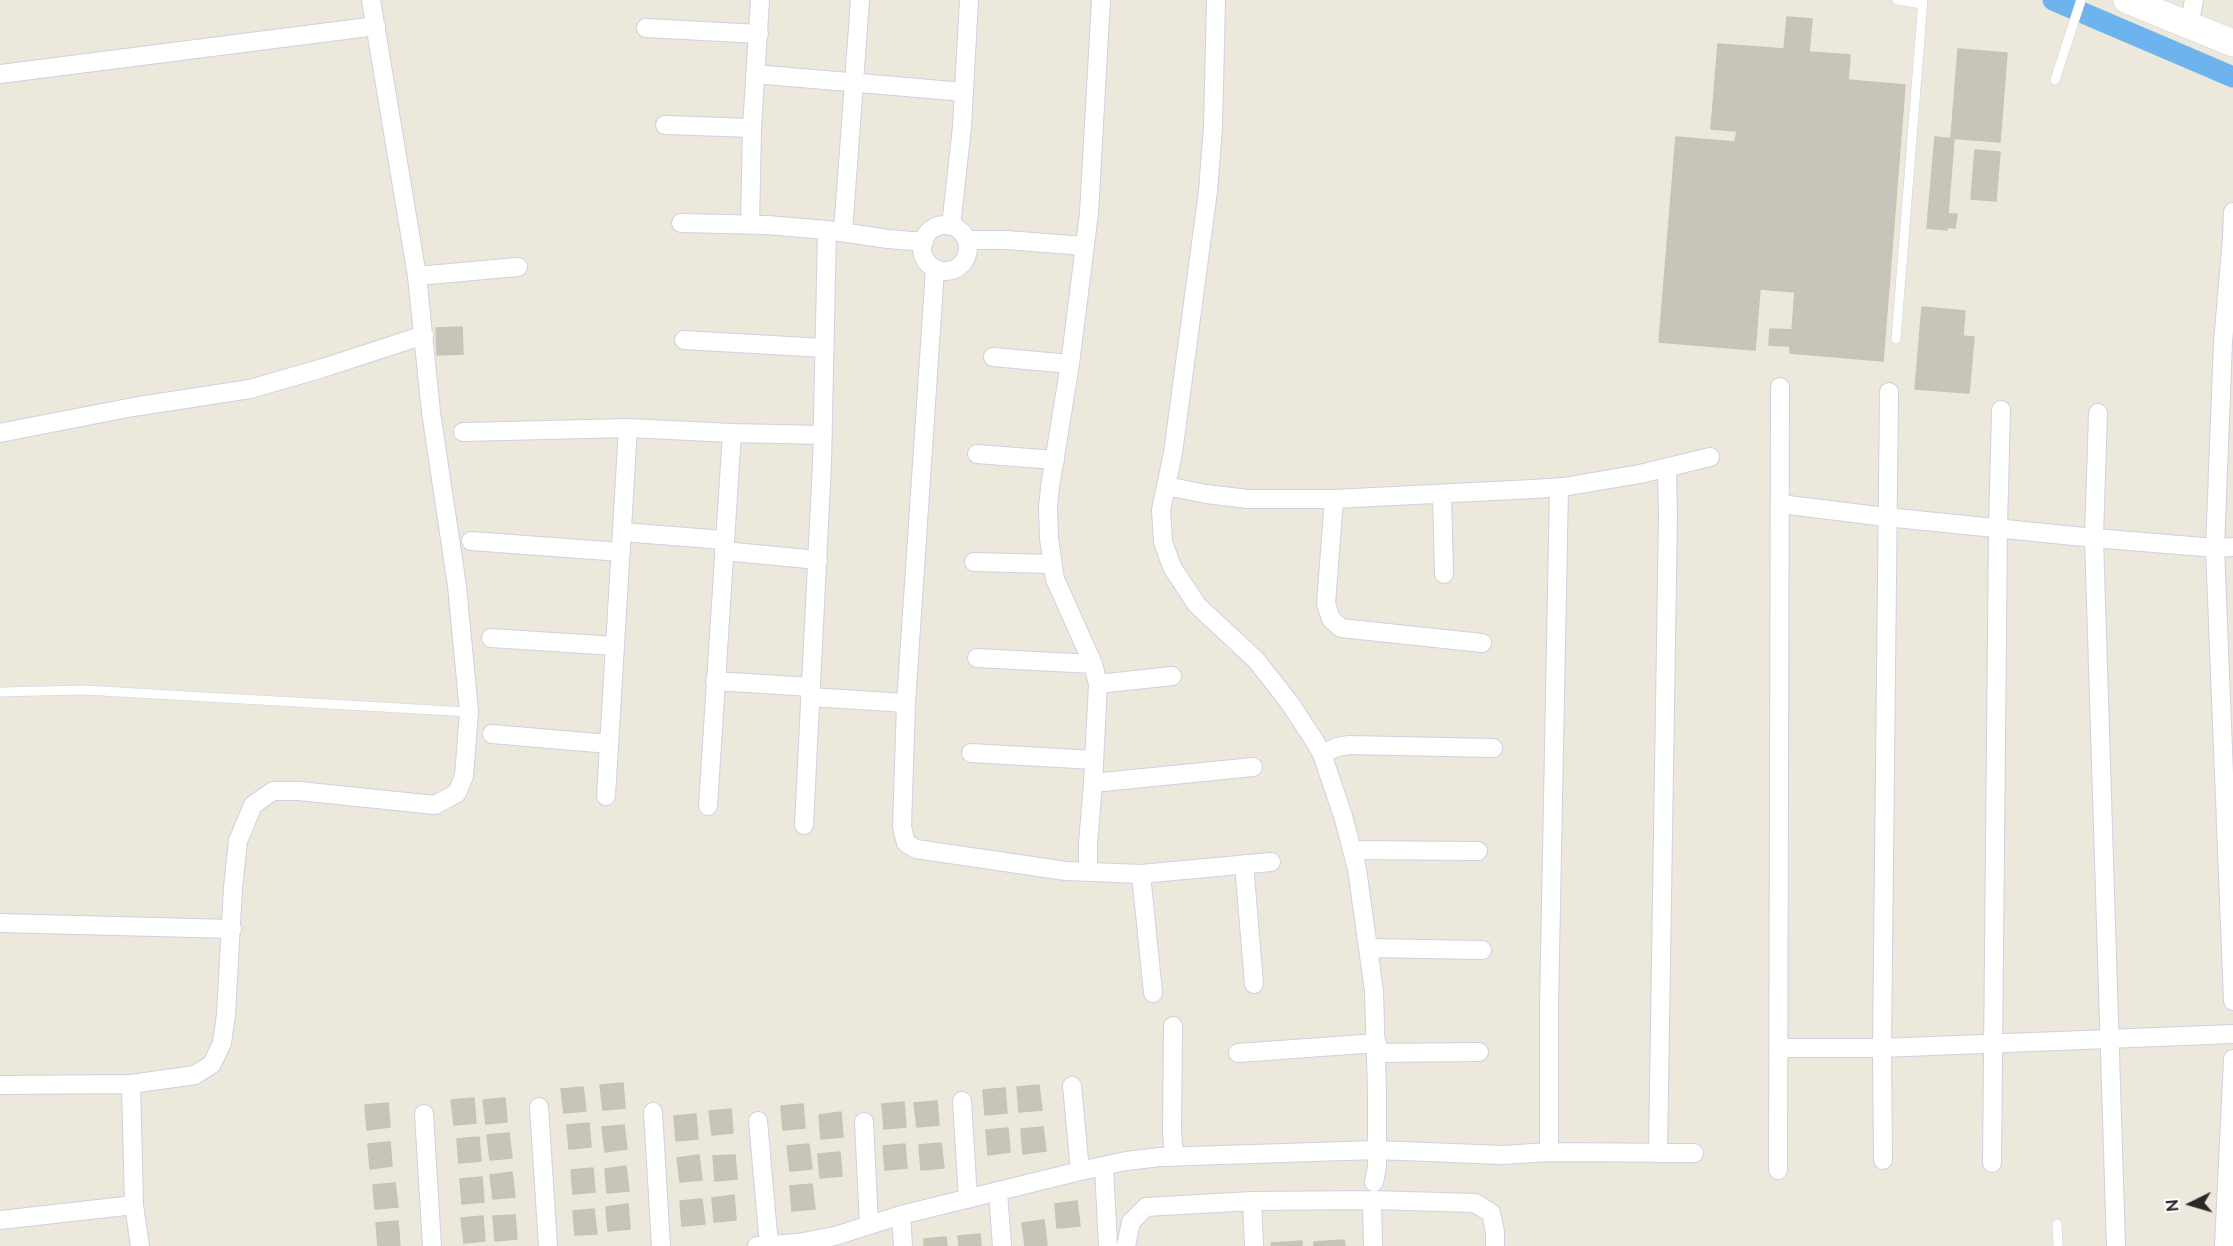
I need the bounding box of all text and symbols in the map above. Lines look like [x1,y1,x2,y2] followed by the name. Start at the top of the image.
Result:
[2161,1174,2221,1234] north arrow
[2163,1199,2183,1213] text: N

